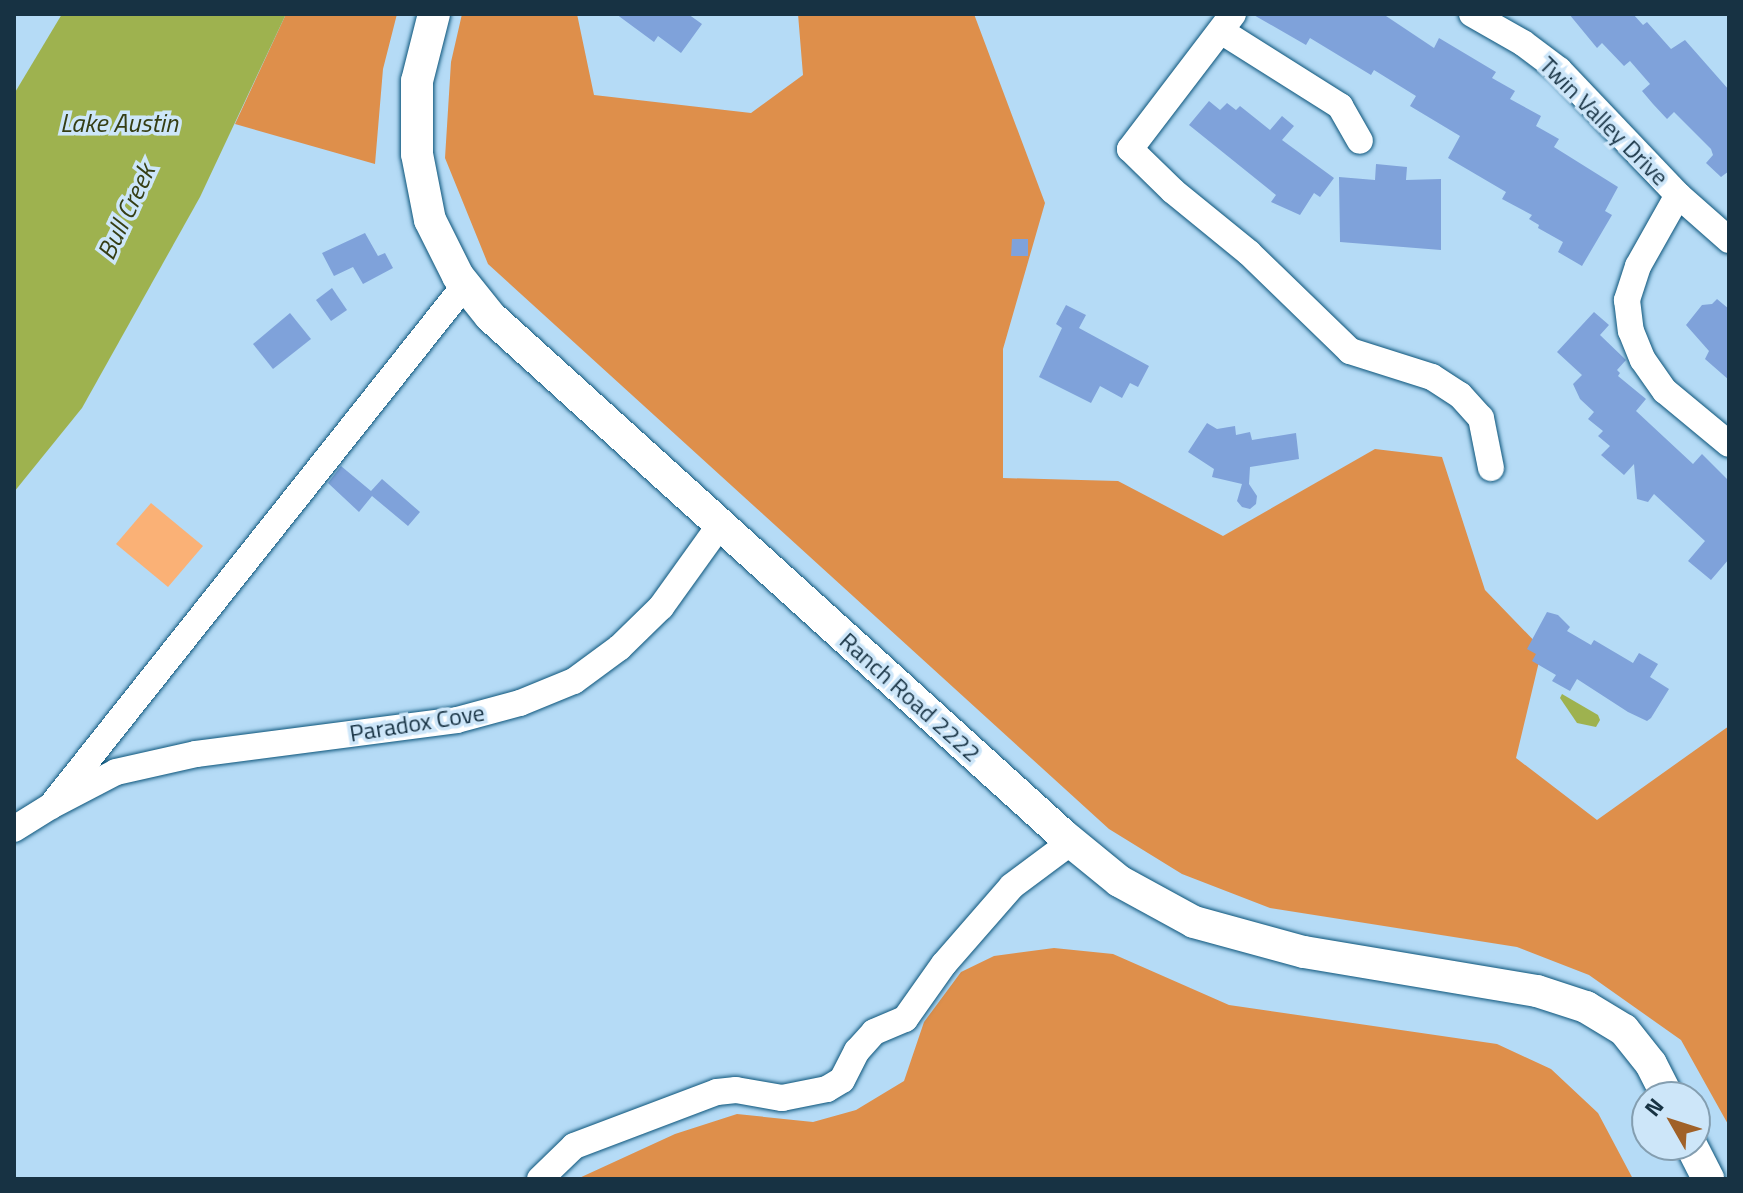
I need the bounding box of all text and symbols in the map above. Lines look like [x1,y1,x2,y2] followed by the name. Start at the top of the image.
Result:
[1534,51,1674,191] street label: Twin Valley Drive
[60,107,178,139] water label: Lake Austin
[90,159,162,265] water label: Bull Creek
[834,626,986,768] street label: Ranch Road 2222
[347,698,487,748] street label: Paradox Cove
[1631,1081,1711,1161] north arrow
[1636,1091,1672,1124] text: N

